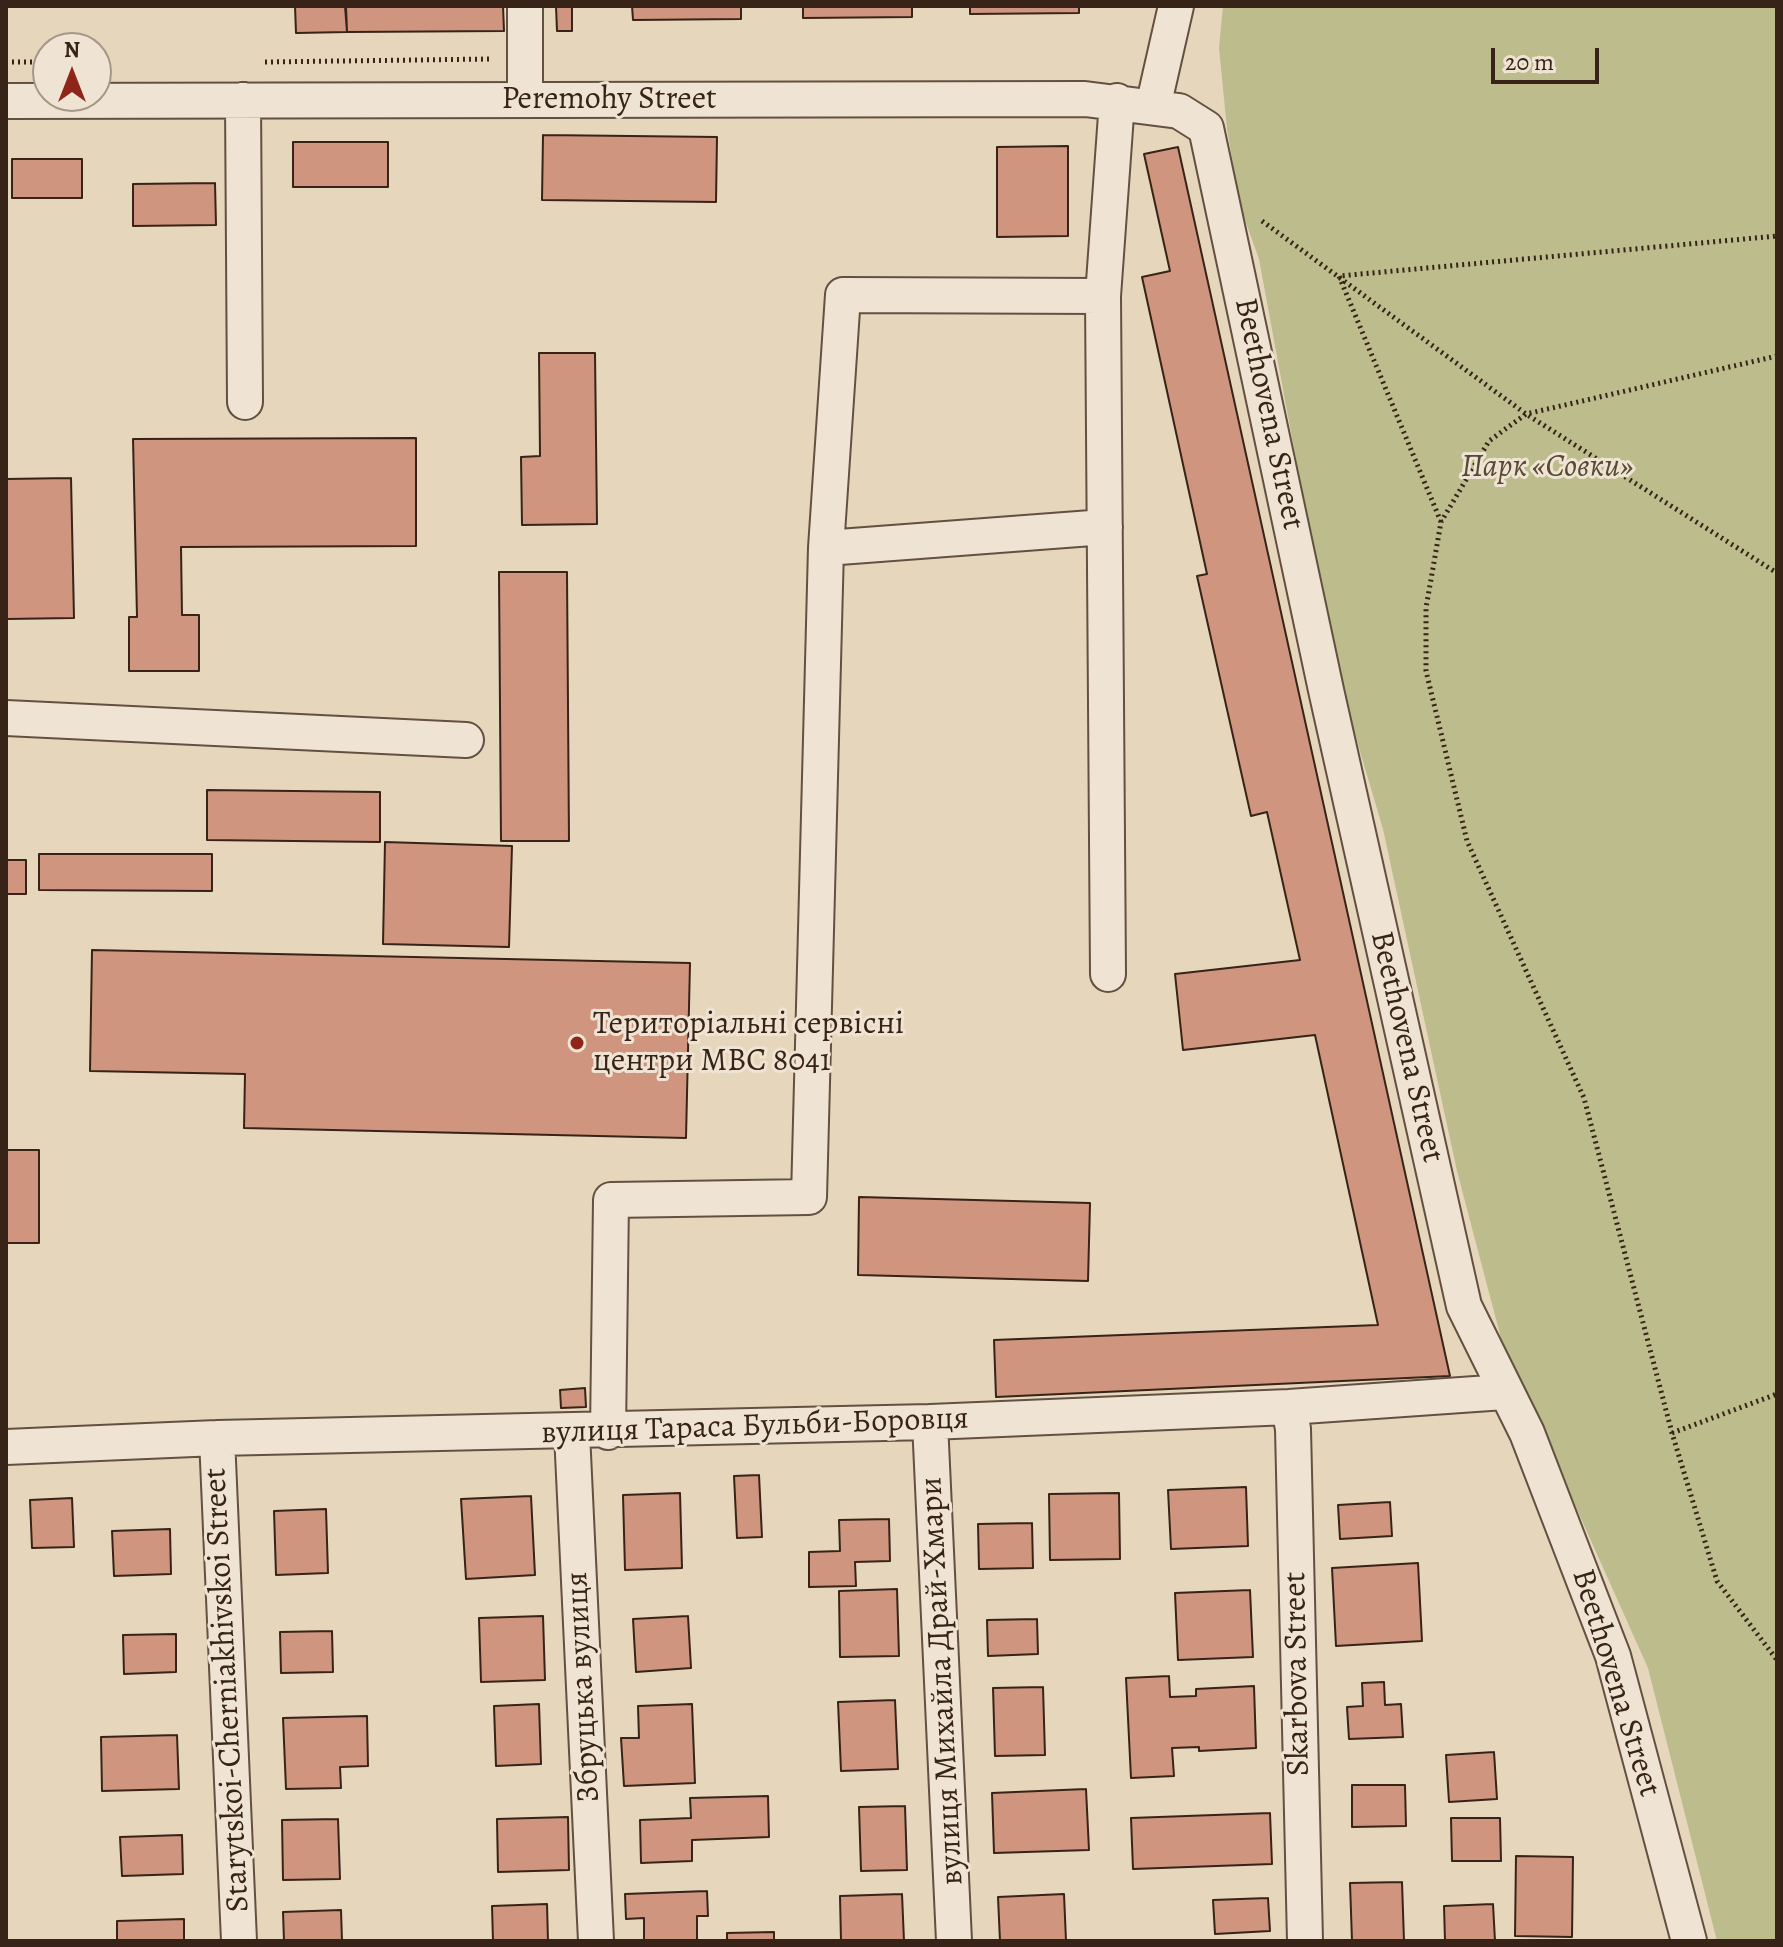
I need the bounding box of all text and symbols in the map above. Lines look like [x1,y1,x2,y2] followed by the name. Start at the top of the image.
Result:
[32,32,112,112] north arrow
[1495,32,1603,82] scale bar
[64,35,80,65] text: N
[1505,46,1554,78] text: 20 m
[501,81,717,119] street label: Peremohy Street
[1225,295,1311,533] street label: Beethovena Street
[1461,449,1633,487] park label: Парк «Совки»
[1361,928,1451,1166] street label: Beethovena Street
[593,1006,904,1081] place label: Територіальні сервісні центри МВС 8041
[568,1034,586,1052] marker: Територіальні сервісні центри МВС 8041
[541,1400,969,1454] street label: вулиця Тараса Бульби-Боровця
[197,1467,259,1913] street label: Starytskoi-Cherniakhivskoi Street
[913,1476,973,1886] street label: вулиця Михайла Драй-Хмари
[1562,1565,1668,1801] street label: Beethovena Street
[559,1571,609,1803] street label: Збруцька вулиця
[1277,1571,1319,1777] street label: Skarbova Street

